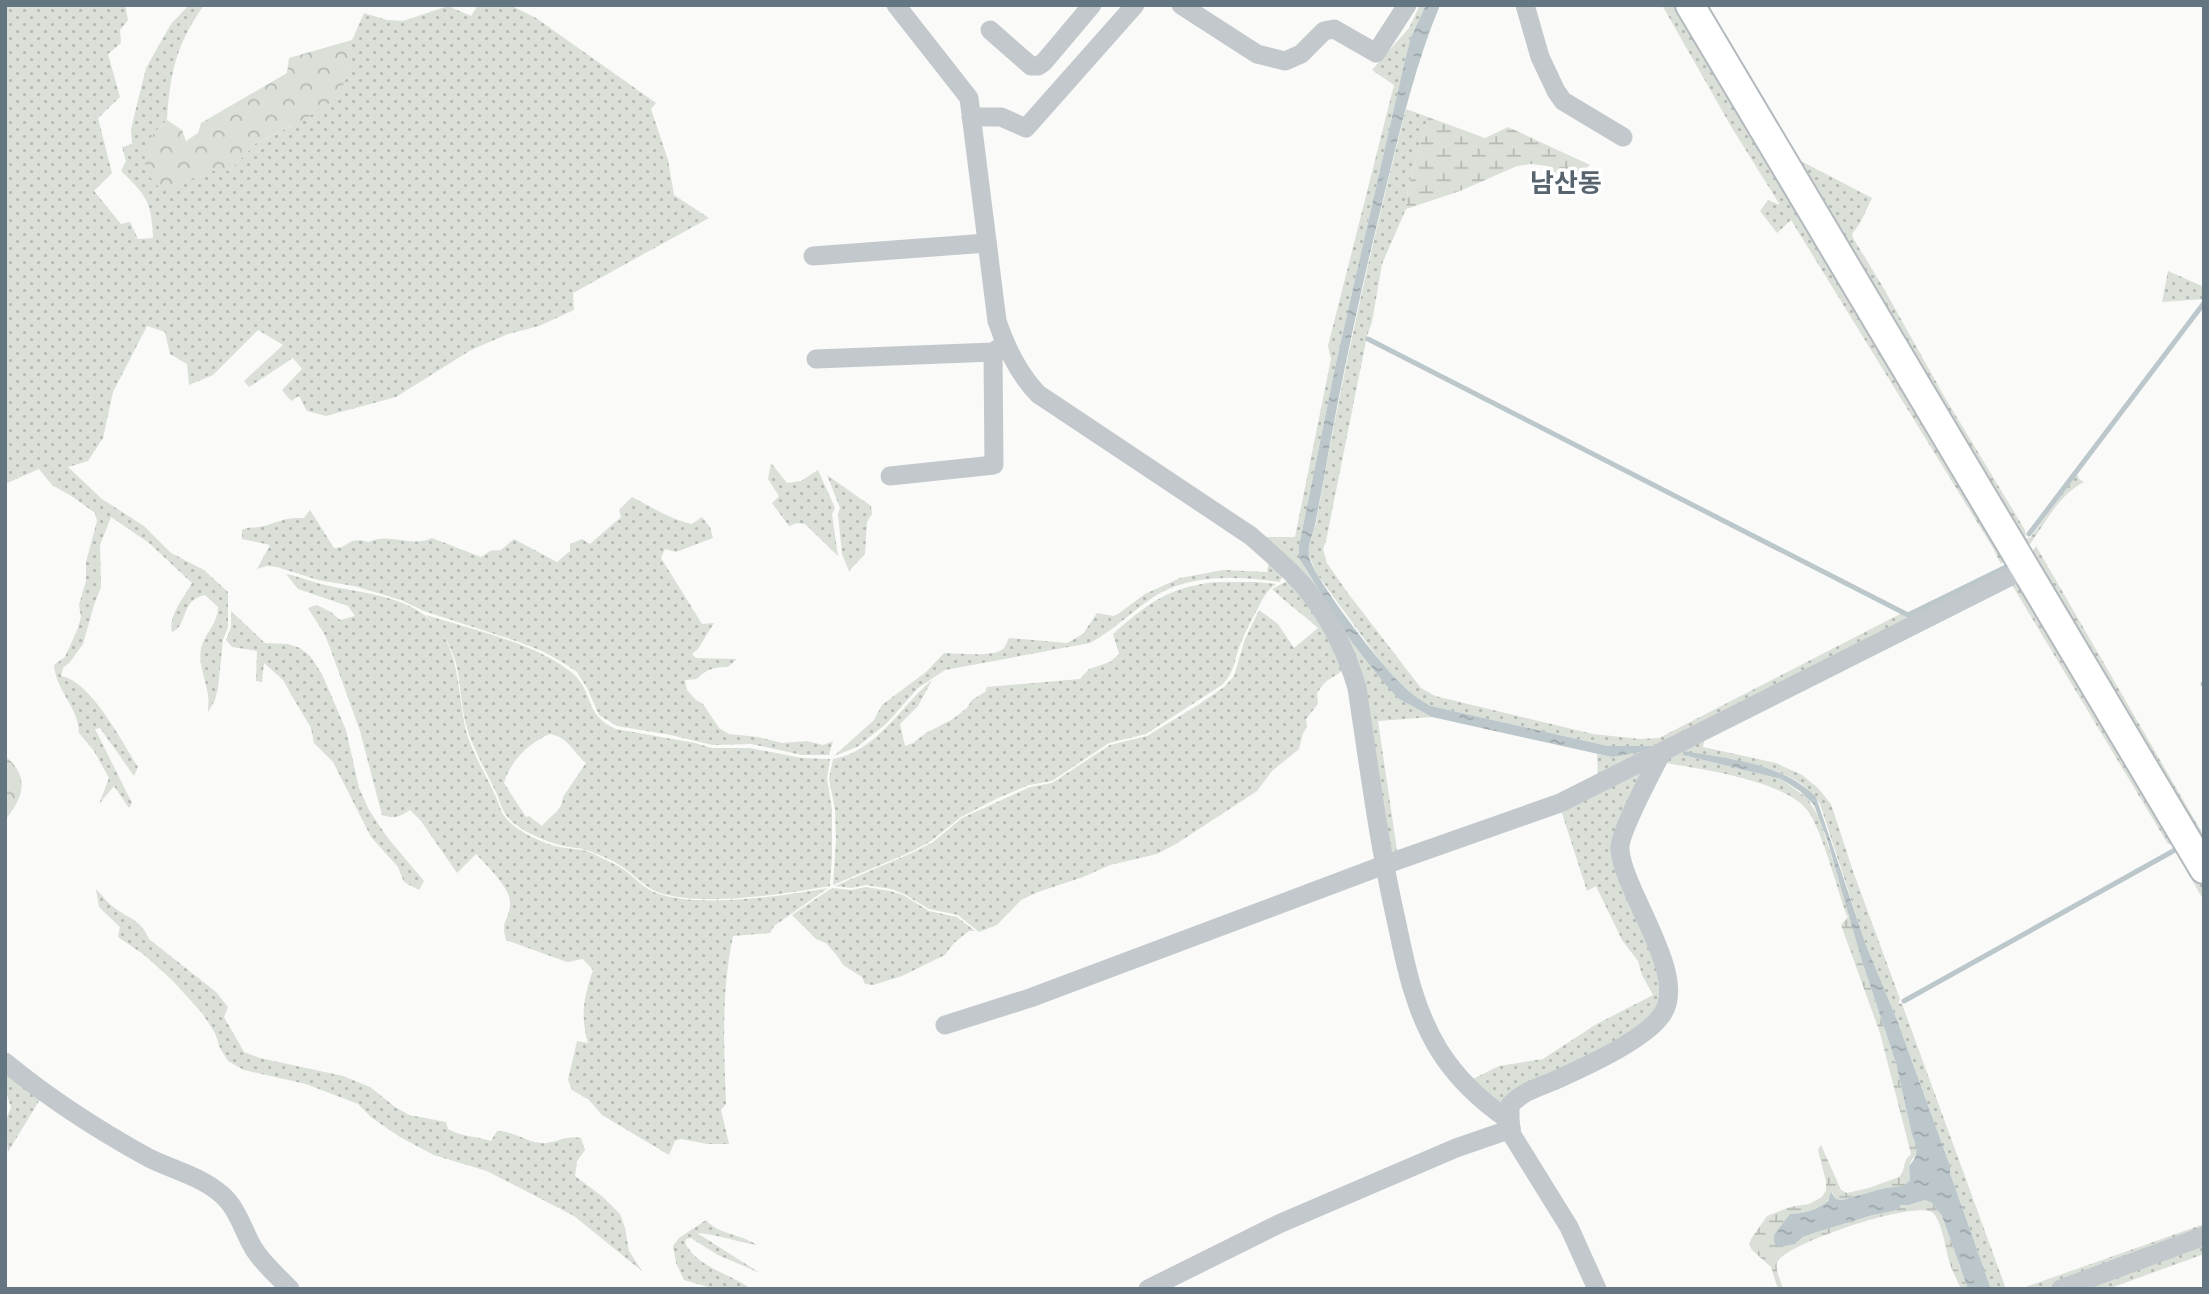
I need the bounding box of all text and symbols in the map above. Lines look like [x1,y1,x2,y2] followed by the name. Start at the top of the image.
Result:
[1530,166,1602,197] district label: 남산동

